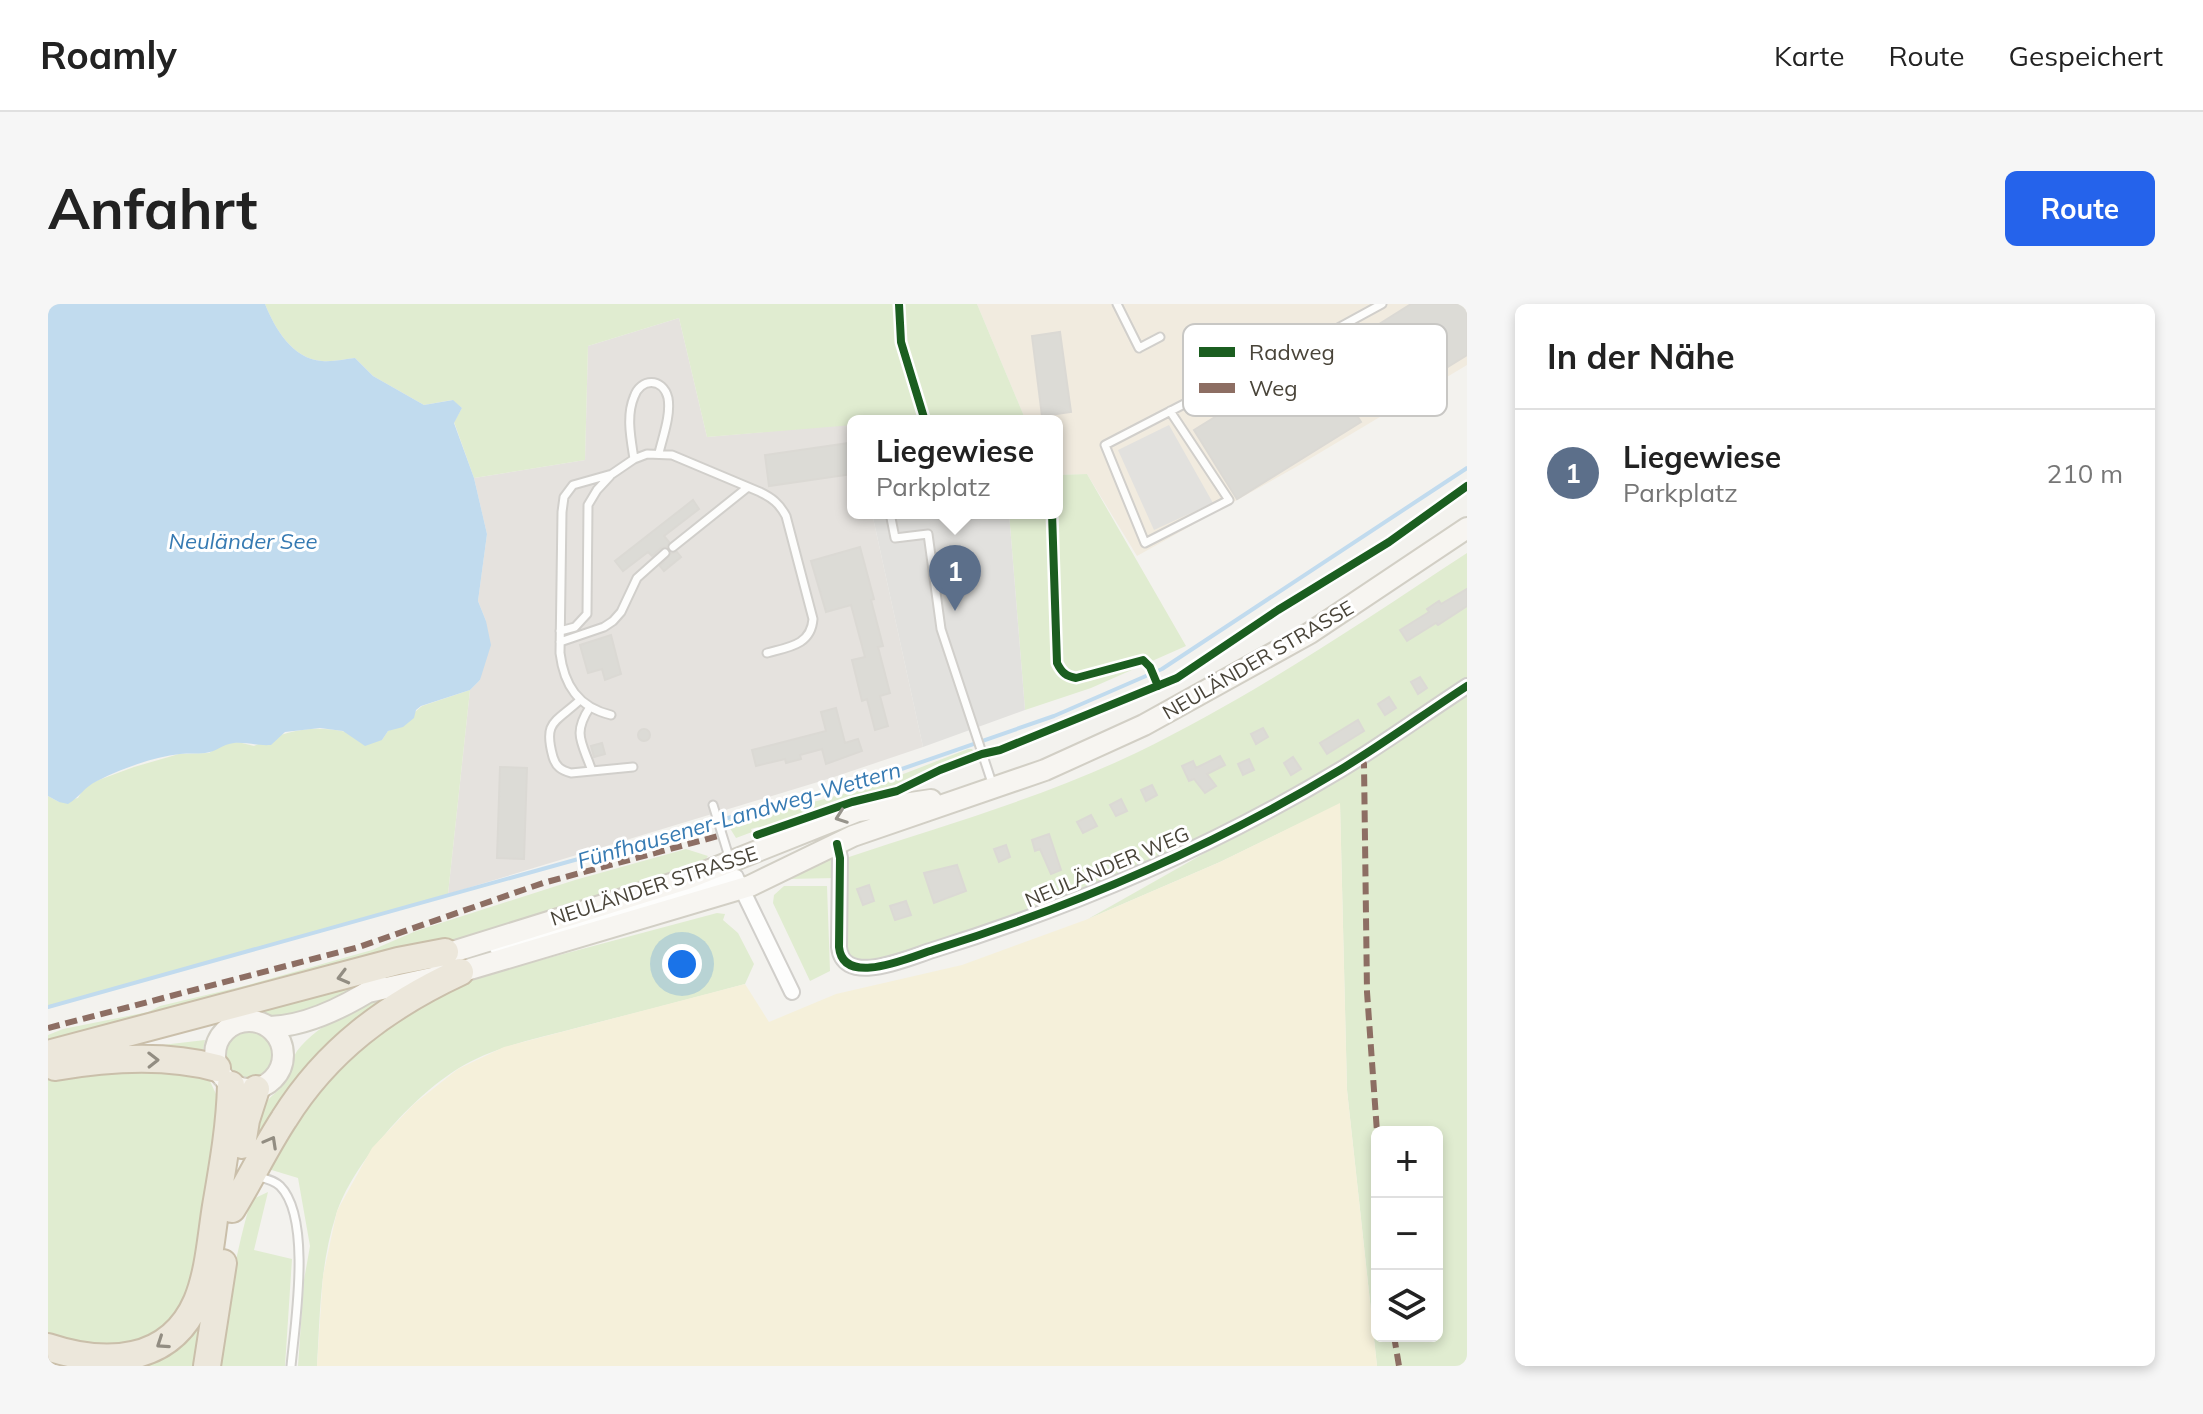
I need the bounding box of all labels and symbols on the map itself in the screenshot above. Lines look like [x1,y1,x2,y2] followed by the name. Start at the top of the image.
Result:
[1183,324,1447,416] legend
[1249,338,1335,366] text: Radweg
[1249,374,1297,402] text: Weg
[169,527,318,555] water label: Neuländer See
[929,545,981,611] pin: 1
[1158,595,1358,724] street label: NEULÄNDER STRASSE
[574,755,904,875] water label: Fünfhausener-Landweg-Wettern
[835,807,849,824] one-way arrow
[1021,821,1193,912] street label: NEULÄNDER WEG
[547,840,761,931] street label: NEULÄNDER STRASSE
[662,944,702,984] your location
[336,967,350,984] one-way arrow
[147,1051,160,1069] one-way arrow
[261,1136,277,1150] one-way arrow
[156,1333,170,1348] one-way arrow

